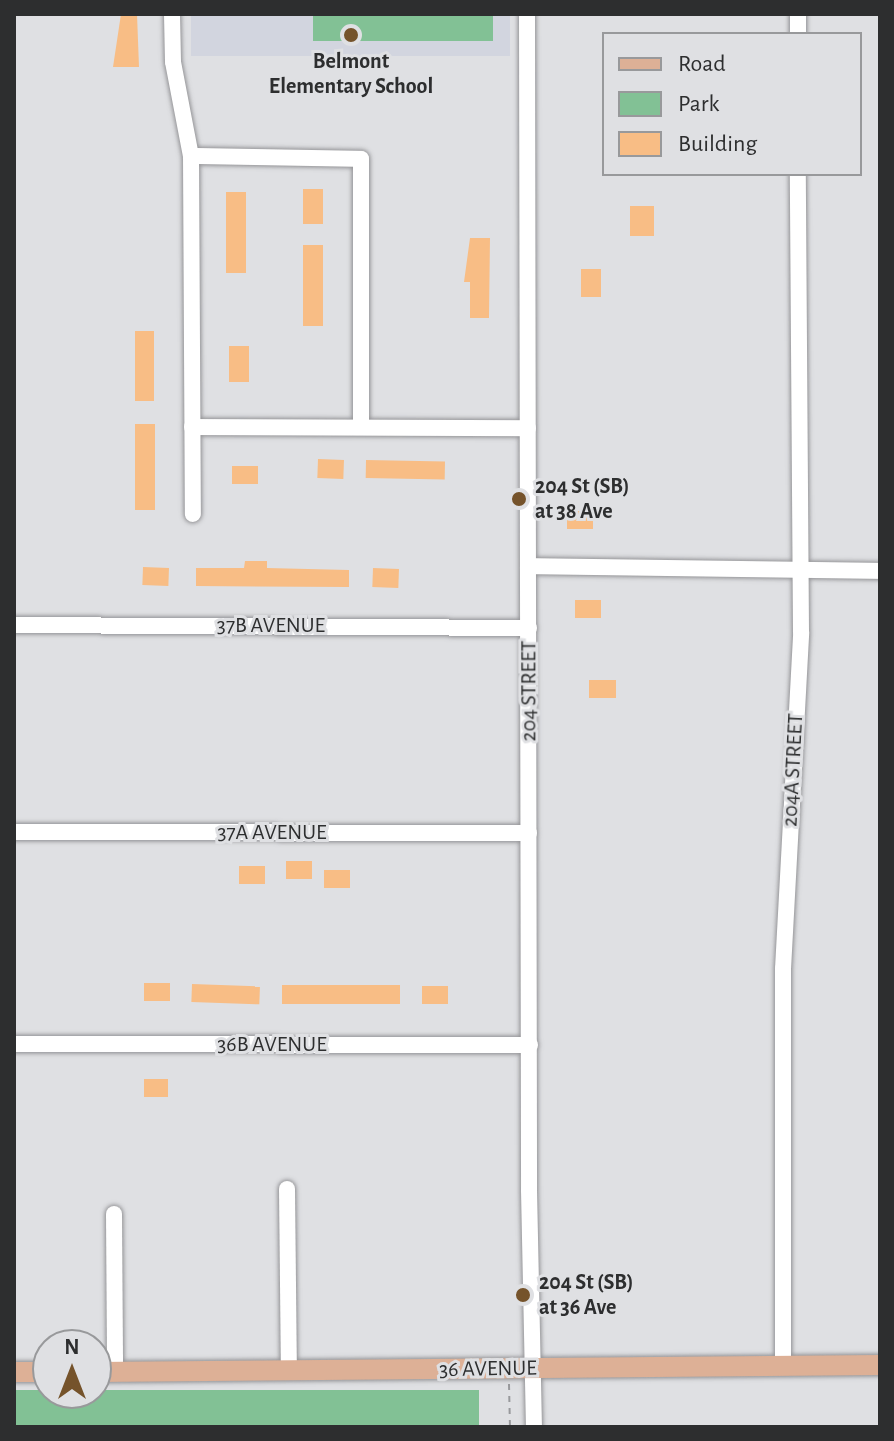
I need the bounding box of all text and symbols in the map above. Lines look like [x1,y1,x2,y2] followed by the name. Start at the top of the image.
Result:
[342,26,360,44] marker: Belmont Elementary School
[602,32,862,176] legend
[269,48,433,100] place label: Belmont Elementary School
[678,52,726,76] text: Road
[678,92,719,116] text: Park
[678,132,757,156] text: Building
[535,473,630,524] place label: 204 St (SB) at 38 Ave
[510,490,528,508] marker: 204 St (SB) at 38 Ave
[217,613,325,639] street label: 37B AVENUE
[516,641,542,741] street label: 204 STREET
[777,713,809,827] street label: 204A STREET
[217,820,327,846] street label: 37A AVENUE
[217,1032,327,1058] street label: 36B AVENUE
[539,1269,634,1320] place label: 204 St (SB) at 36 Ave
[514,1286,532,1304] marker: 204 St (SB) at 36 Ave
[32,1329,112,1409] north arrow
[64,1336,80,1358] text: N
[439,1355,537,1383] street label: 36 AVENUE

